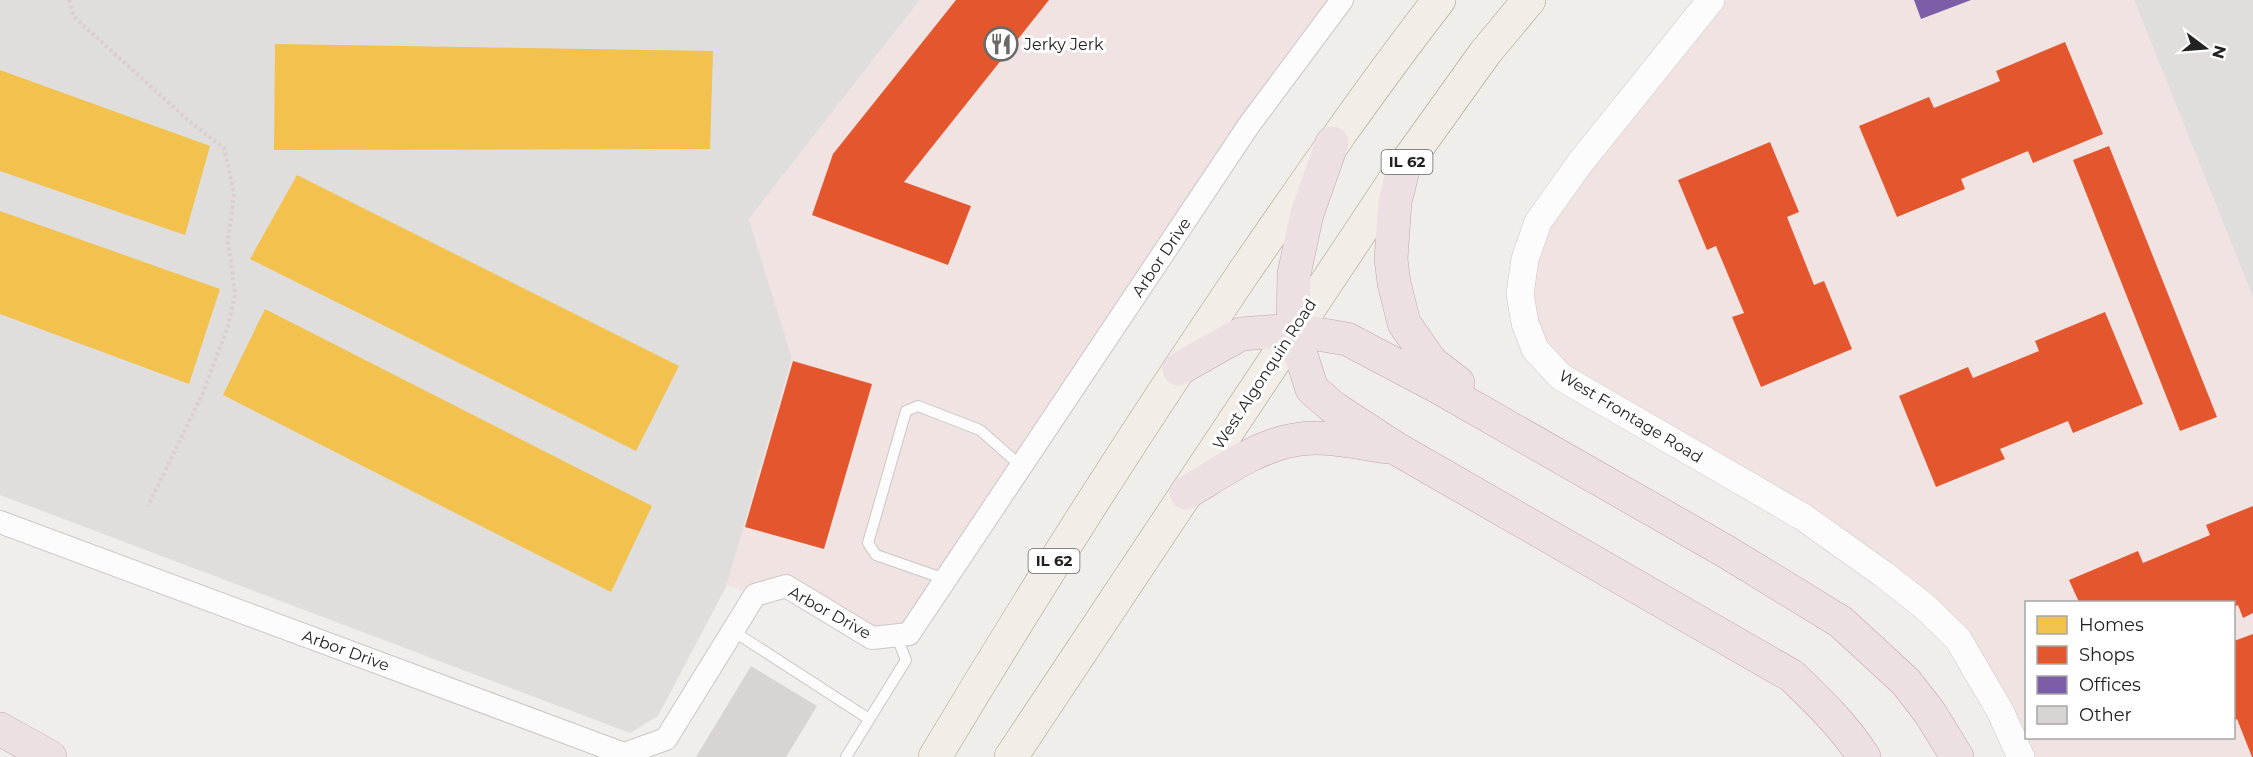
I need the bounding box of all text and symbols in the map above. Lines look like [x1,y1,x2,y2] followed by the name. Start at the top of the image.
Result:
[2175,18,2235,78] north arrow
[983,26,1019,62] restaurant icon: Jerky Jerk
[1023,35,1104,54] place label: Jerky Jerk
[2208,43,2230,61] text: N
[1382,150,1432,174] road number: IL 62
[1128,214,1195,300] street label: Arbor Drive
[1209,296,1320,453] street label: West Algonquin Road
[1555,366,1706,467] street label: West Frontage Road
[1028,549,1080,573] road number: IL 62
[785,582,874,643] street label: Arbor Drive
[2025,601,2235,739] legend
[2079,614,2144,636] text: Homes
[300,626,392,675] street label: Arbor Drive
[2079,644,2135,666] text: Shops
[2079,674,2141,696] text: Offices
[2079,704,2132,726] text: Other

